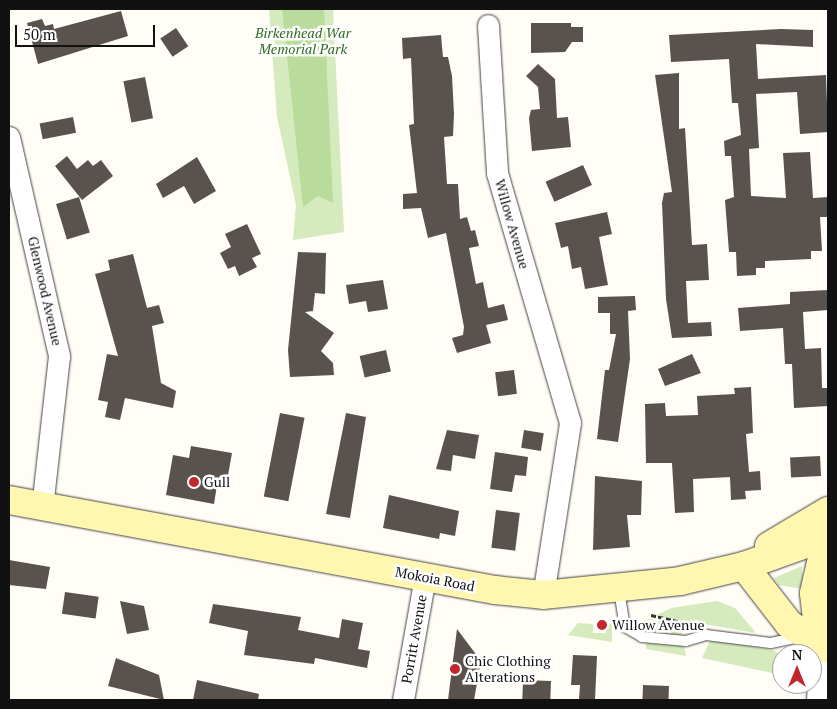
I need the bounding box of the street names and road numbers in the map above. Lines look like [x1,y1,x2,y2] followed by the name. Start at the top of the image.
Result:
[491,177,533,271] street label: Willow Avenue
[24,235,66,347] street label: Glenwood Avenue
[394,563,476,595] street label: Mokoia Road
[398,593,430,685] street label: Porritt Avenue

